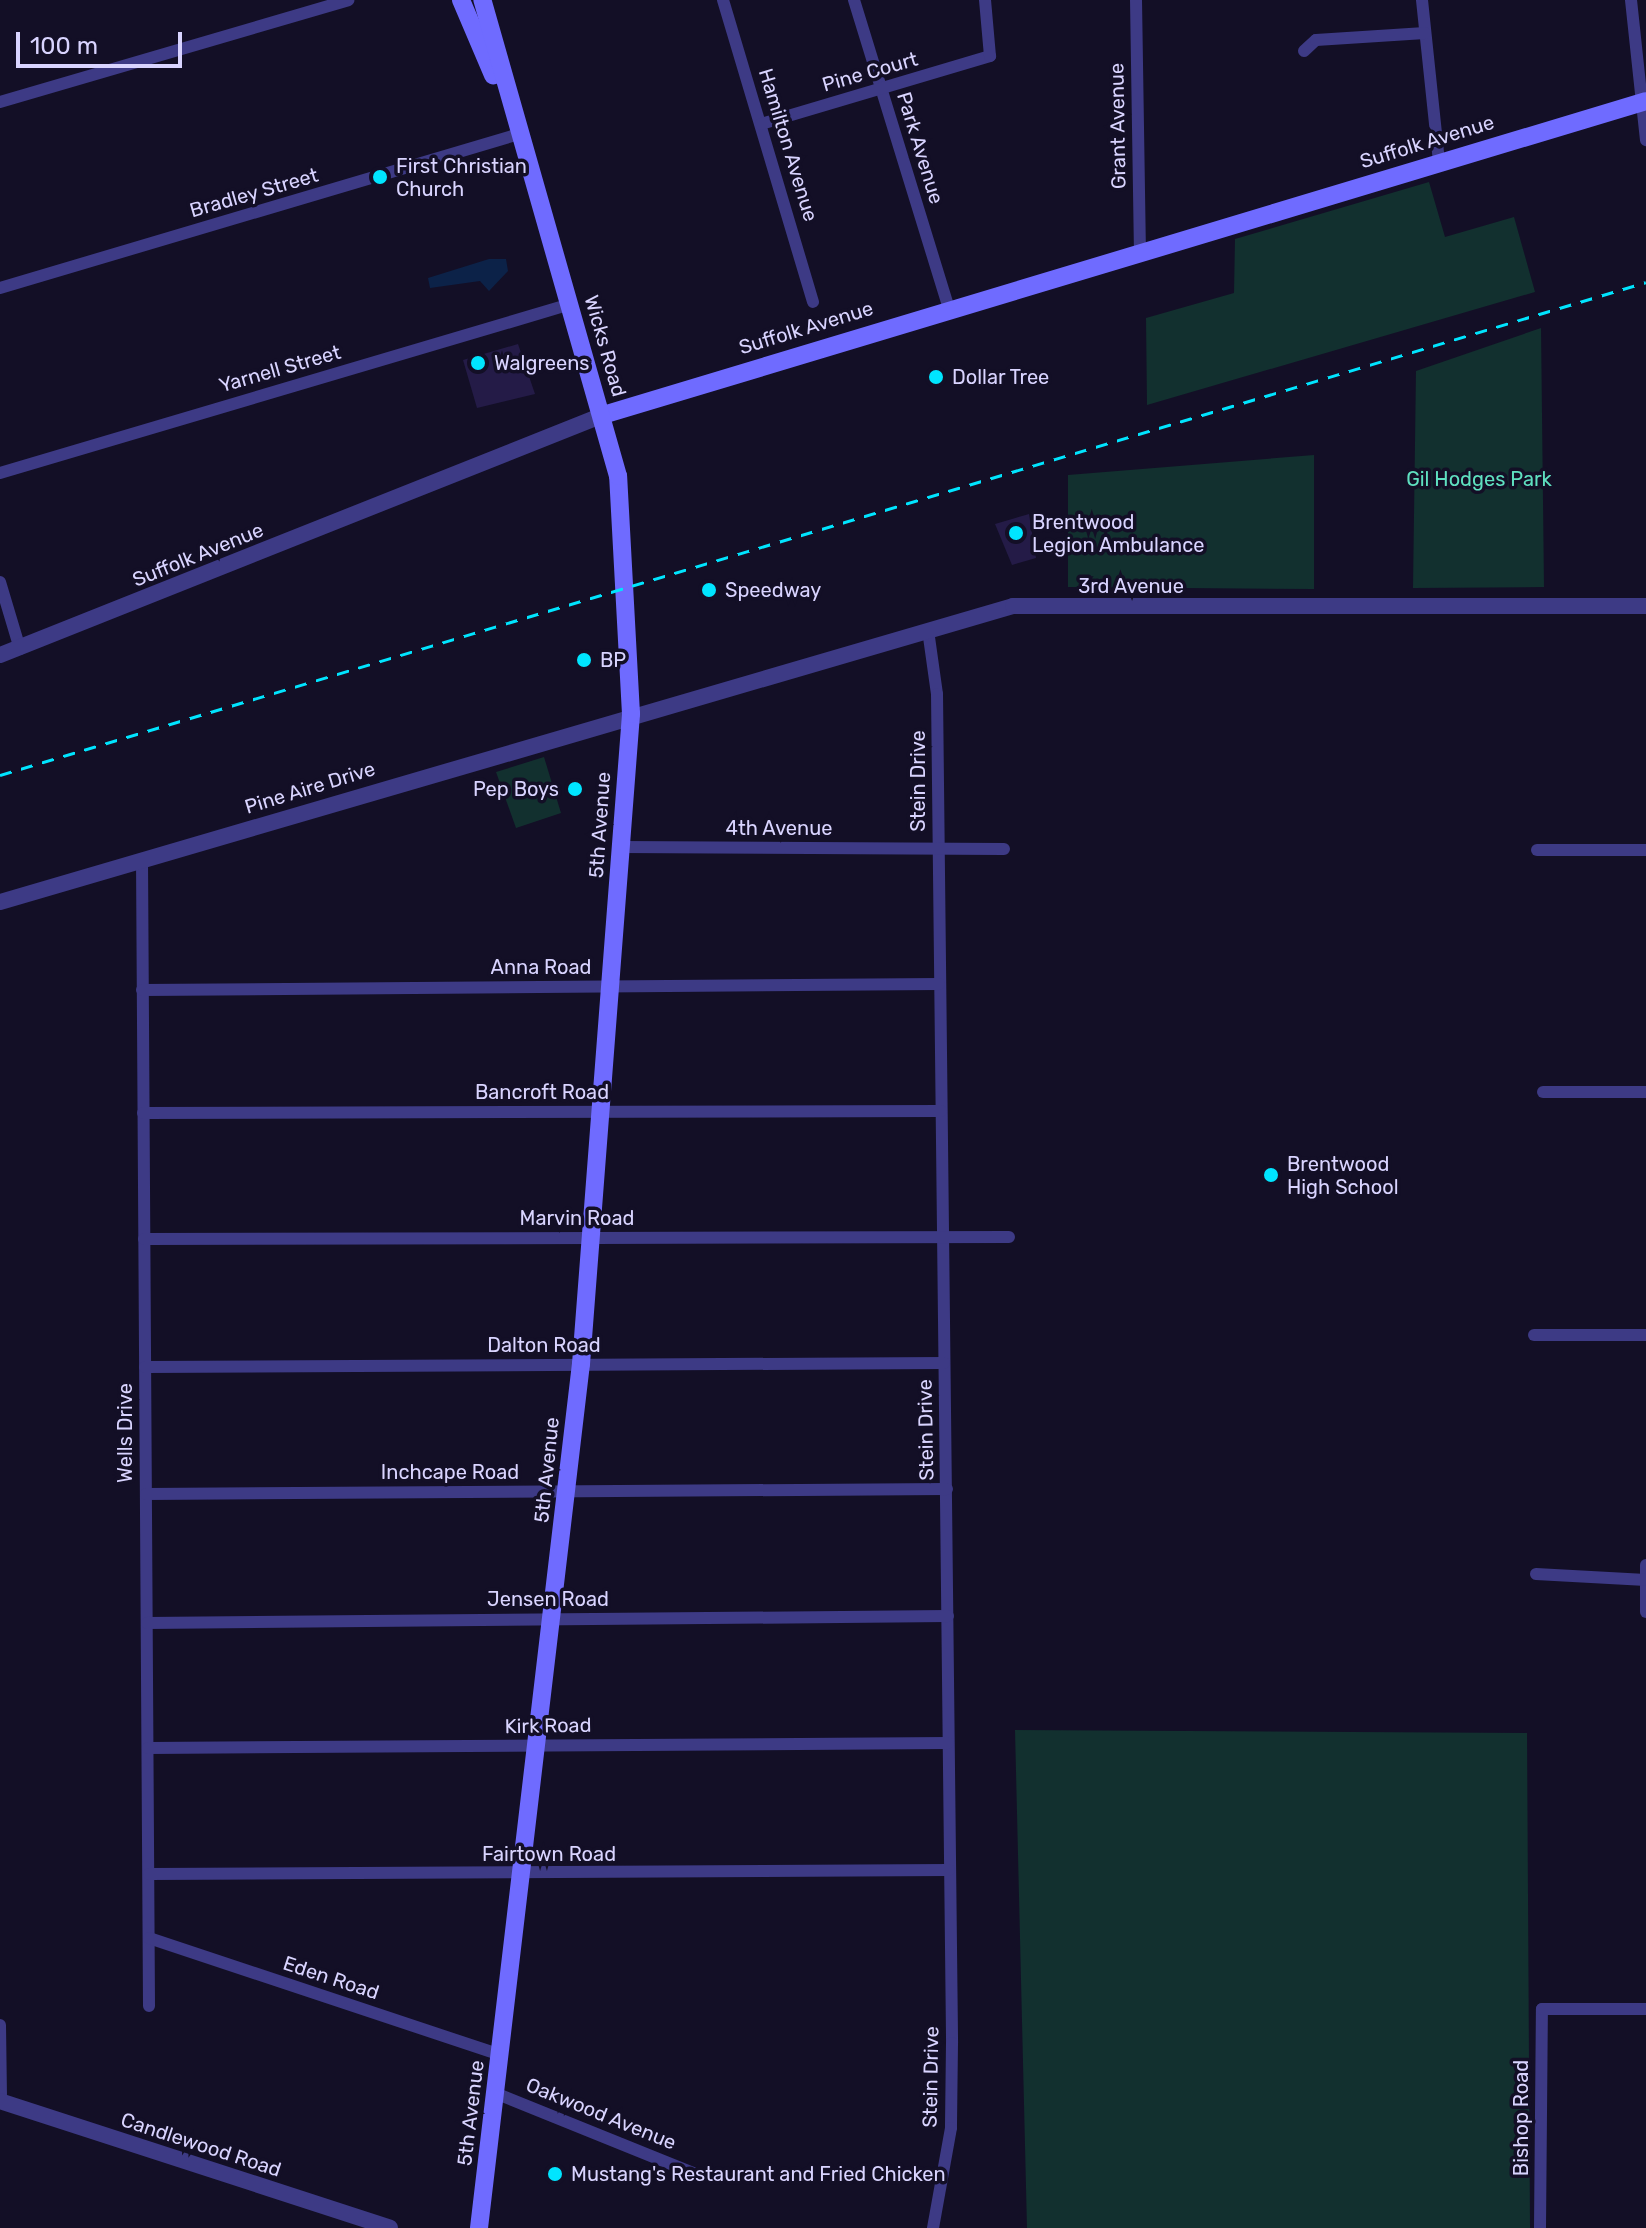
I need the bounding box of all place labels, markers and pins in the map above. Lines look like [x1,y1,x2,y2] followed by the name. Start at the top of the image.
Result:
[396,154,527,201] place label: First Christian Church
[371,168,389,186] marker: First Christian Church
[494,351,590,375] place label: Walgreens
[469,354,487,372] marker: Walgreens
[952,365,1050,389] place label: Dollar Tree
[927,368,945,386] marker: Dollar Tree
[1032,510,1205,557] place label: Brentwood Legion Ambulance
[1007,524,1025,542] marker: Brentwood Legion Ambulance
[725,578,821,602] place label: Speedway
[700,581,718,599] marker: Speedway
[600,648,626,672] place label: BP
[575,651,593,669] marker: BP
[473,777,559,801] place label: Pep Boys
[566,780,584,798] marker: Pep Boys
[1287,1152,1399,1199] place label: Brentwood High School
[1262,1166,1280,1184] marker: Brentwood High School
[571,2162,946,2186] place label: Mustang's Restaurant and Fried Chicken
[546,2165,564,2183] marker: Mustang's Restaurant and Fried Chicken

